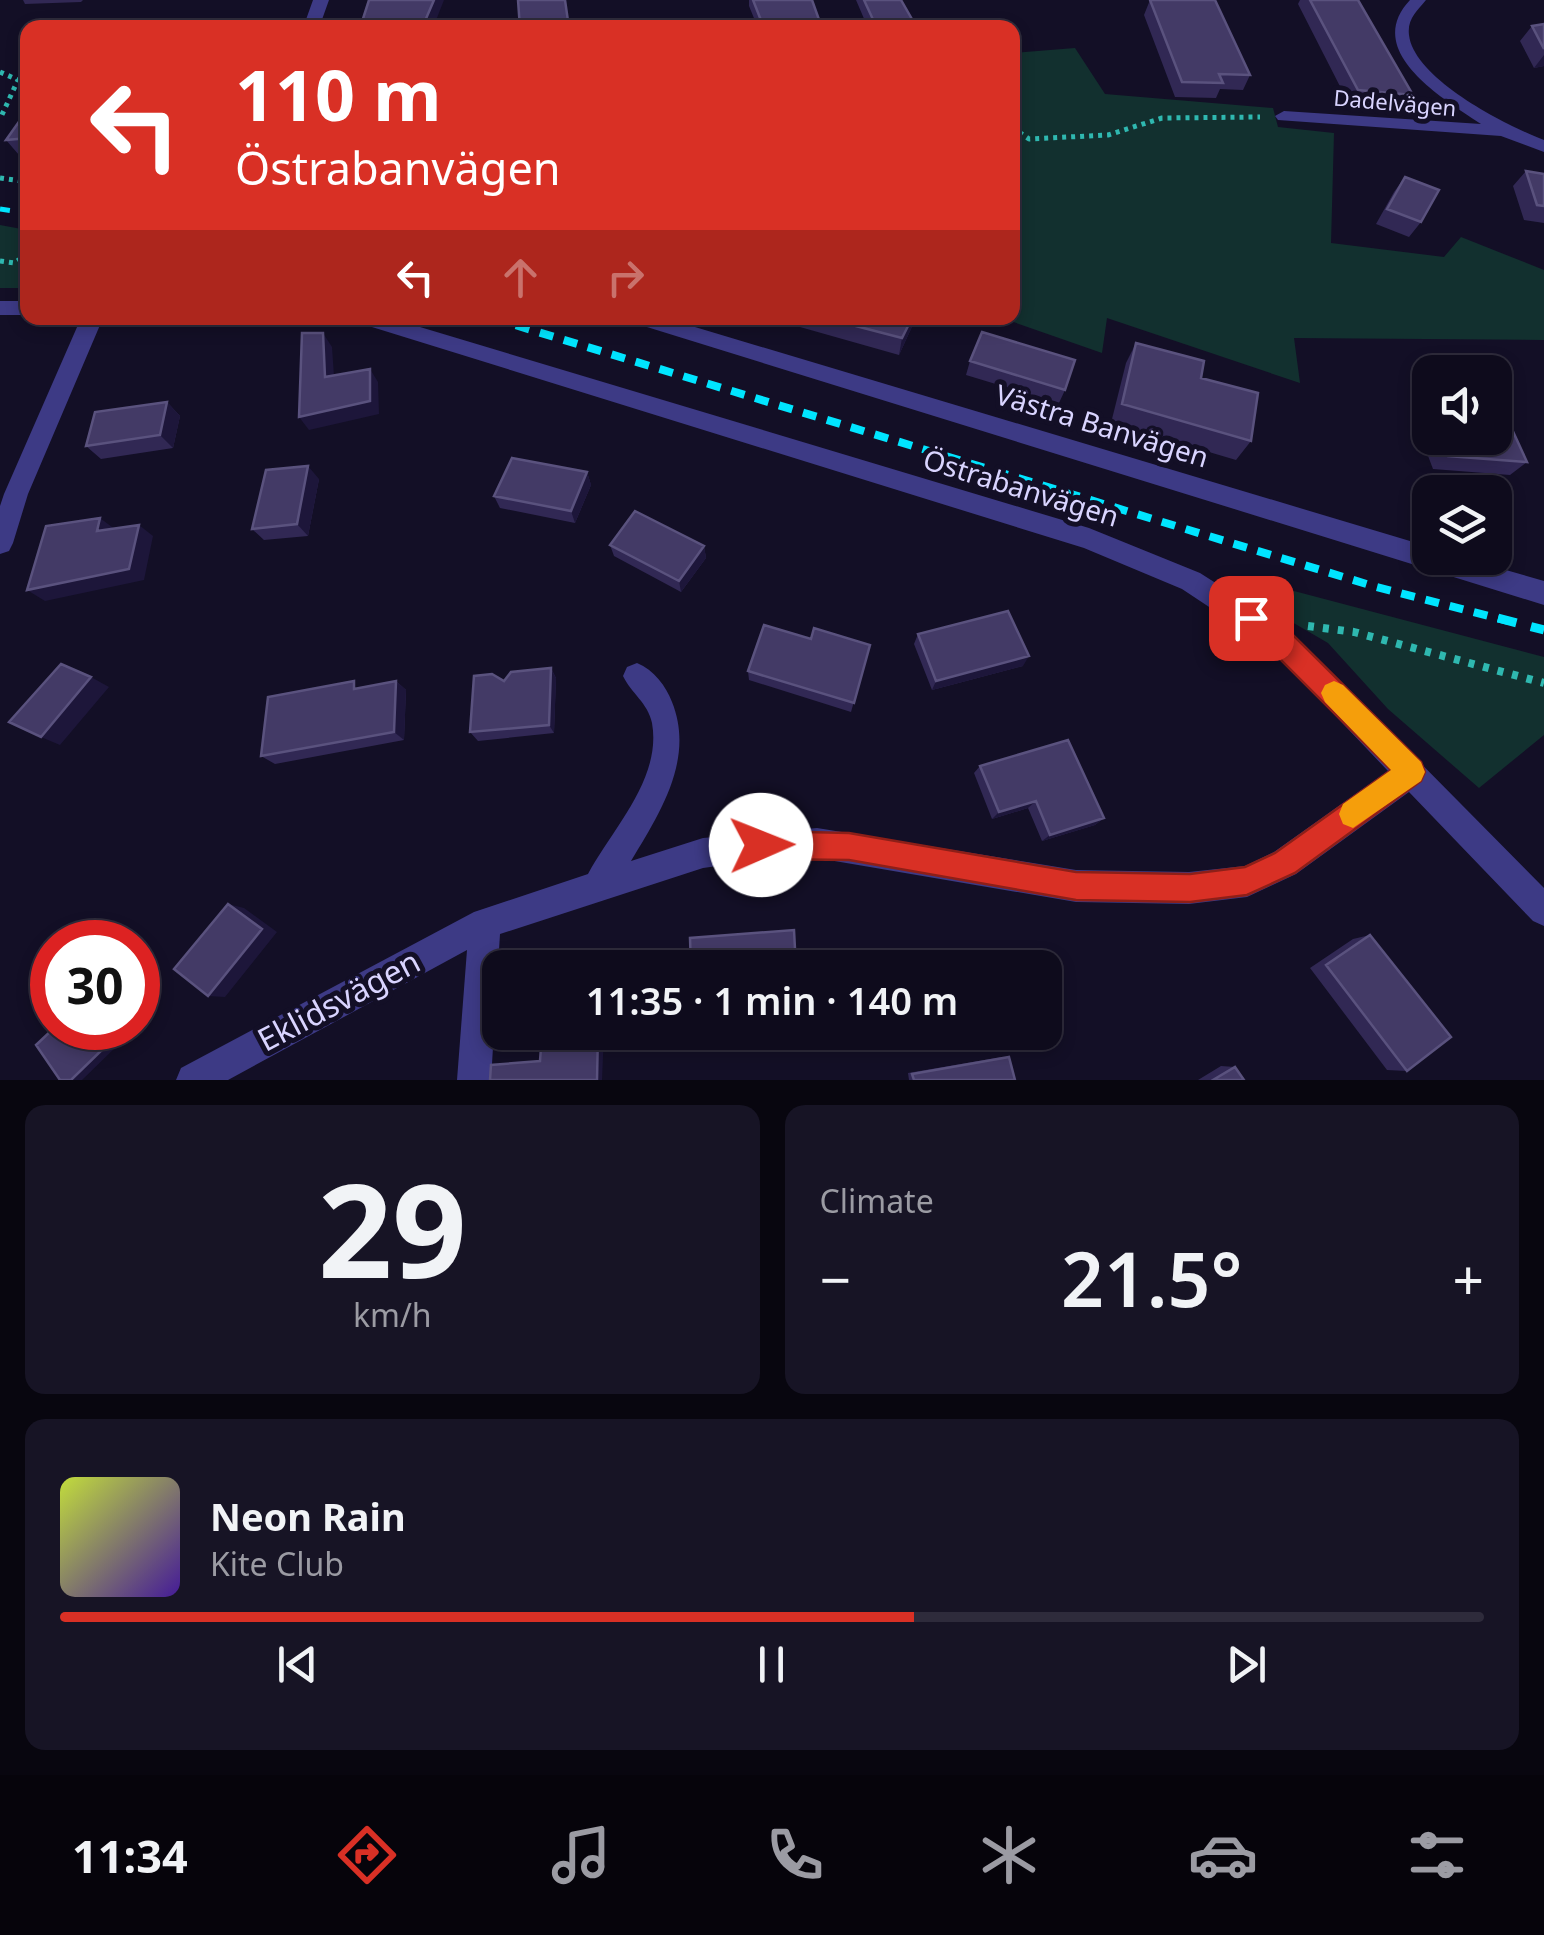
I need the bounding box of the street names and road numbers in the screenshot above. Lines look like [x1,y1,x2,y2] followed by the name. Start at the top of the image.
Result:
[1332,82,1458,122] street label: Dadelvägen
[991,375,1213,476] street label: Västra Banvägen
[919,439,1124,535] street label: Östrabanvägen
[250,939,427,1060] street label: Eklidsvägen

